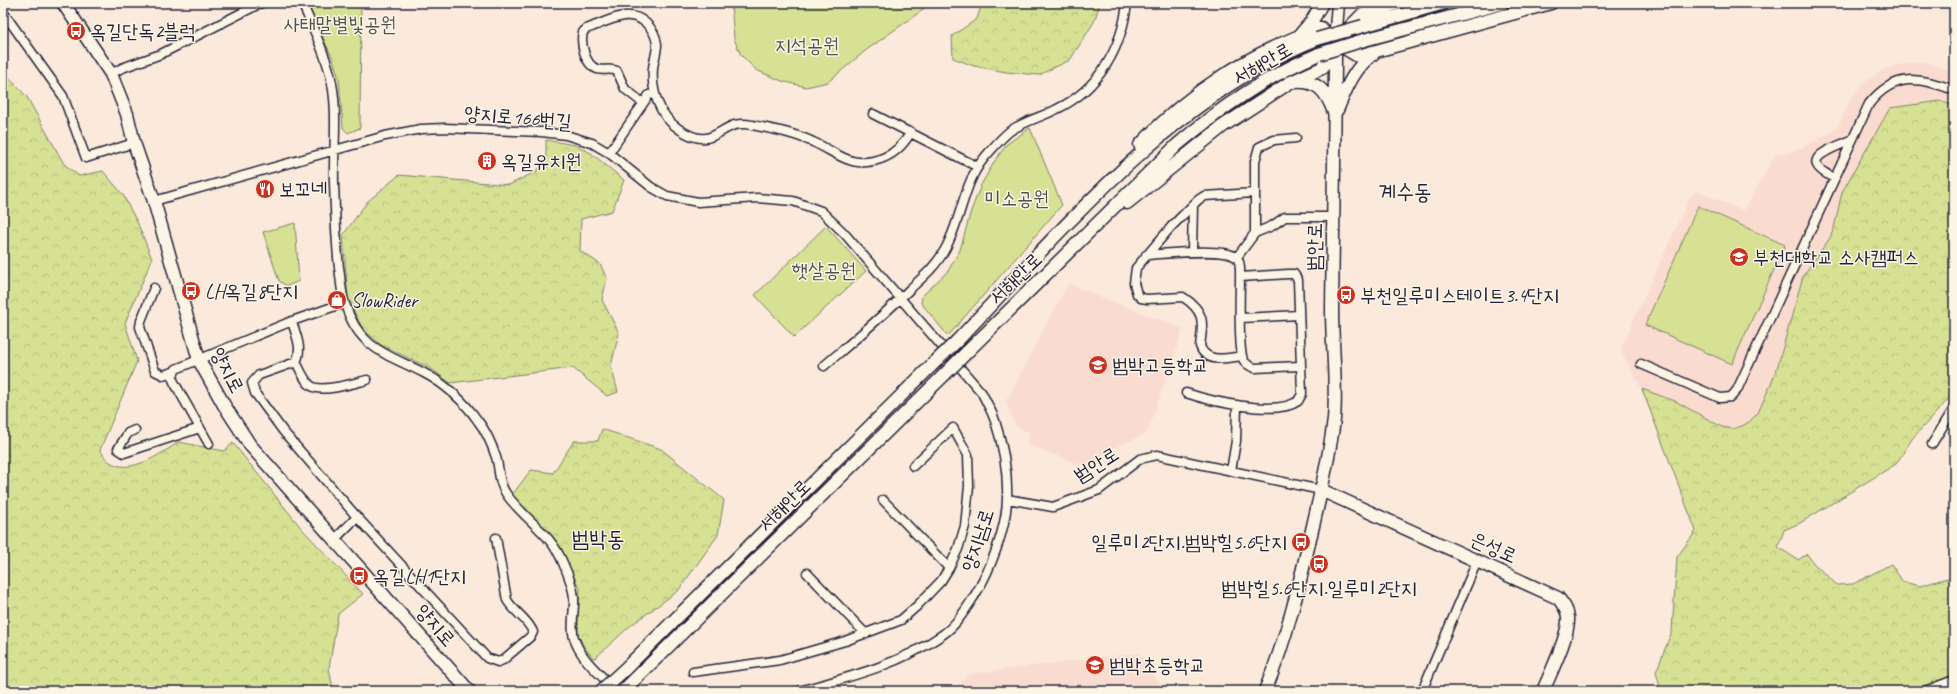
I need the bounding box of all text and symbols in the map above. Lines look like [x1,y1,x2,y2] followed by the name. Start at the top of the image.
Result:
[284,12,396,37] park label: 사태말별빛공원
[90,19,196,44] place label: 옥길단독2블럭
[65,20,87,42] bus stop icon: 옥길단독2블럭
[775,33,839,58] park label: 지석공원
[1228,37,1296,90] street label: 서해안로
[463,100,573,135] street label: 양지로166번길
[501,149,581,174] place label: 옥길유치원
[476,150,498,172] building icon: 옥길유치원
[279,177,327,202] place label: 보꼬네
[254,178,276,200] restaurant icon: 보꼬네
[1378,178,1432,206] district label: 계수동
[985,186,1049,211] park label: 미소공원
[1302,223,1327,271] street label: 범안로
[1753,245,1919,270] place label: 부천대학교 소사캠퍼스
[1728,246,1750,268] school or university icon: 부천대학교 소사캠퍼스
[984,247,1047,310] street label: 서해안로
[792,258,856,283] park label: 햇살공원
[205,279,298,304] place label: LH옥길8단지
[180,280,202,302] bus stop icon: LH옥길8단지
[1360,283,1559,308] place label: 부천일루미스테이트3.4단지
[1335,284,1357,306] bus stop icon: 부천일루미스테이트3.4단지
[351,288,419,313] place label: SlowRider
[326,289,348,311] shop icon: SlowRider
[205,343,250,397] street label: 양지로
[1112,353,1209,378] place label: 범박고등학교
[1087,354,1109,376] school or university icon: 범박고등학교
[1069,441,1123,488] street label: 범안로
[753,474,816,537] street label: 서해안로
[956,506,999,575] street label: 양지남로
[571,525,625,553] district label: 범박동
[1467,526,1521,569] street label: 은성로
[1091,530,1287,555] place label: 일루미2단지.범박힐5.6단지
[1290,531,1312,553] bus stop icon: 일루미2단지.범박힐5.6단지
[1308,553,1330,575] bus stop icon: 범박힐5.6단지.일루미2단지
[373,564,466,589] place label: 옥길LH1단지
[348,565,370,587] bus stop icon: 옥길LH1단지
[1221,576,1417,601] place label: 범박힐5.6단지.일루미2단지
[410,599,461,652] street label: 양지로
[1109,653,1206,678] place label: 범박초등학교
[1084,654,1106,676] school or university icon: 범박초등학교

